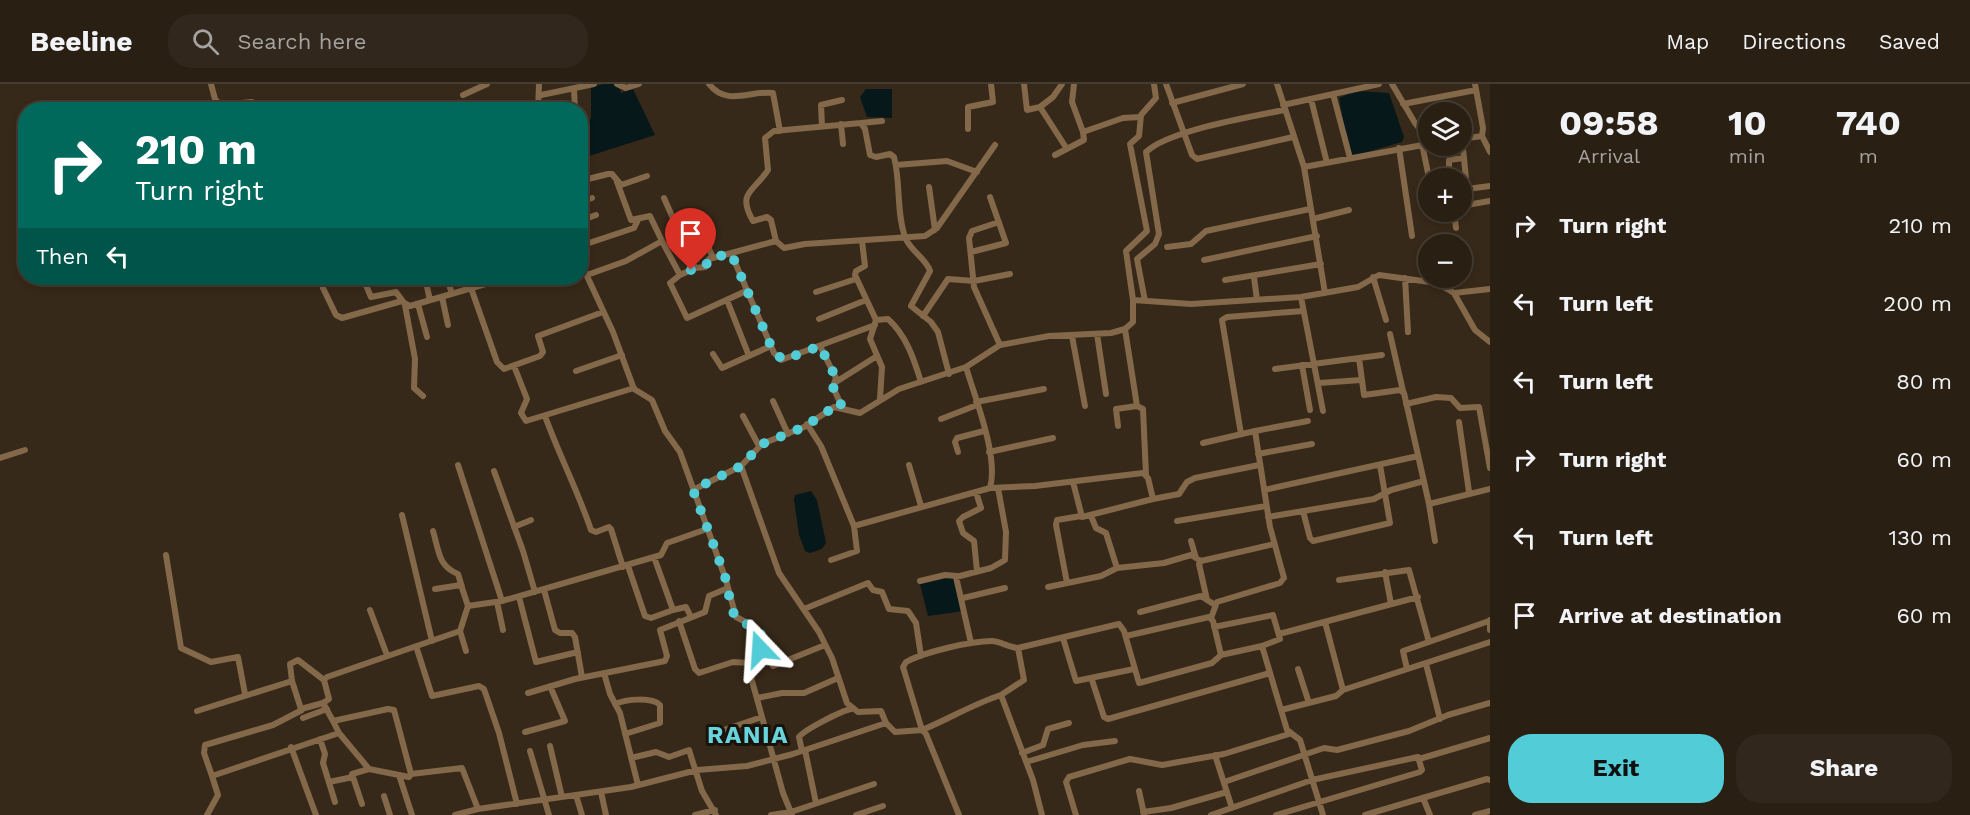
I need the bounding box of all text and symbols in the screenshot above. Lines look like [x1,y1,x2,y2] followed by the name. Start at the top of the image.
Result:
[168,14,588,68] search box
[30,25,132,58] text: Beeline
[189,25,222,58] icon: search
[237,29,366,54] text: Search here
[1666,29,1709,54] text: Map
[1742,29,1846,54] text: Directions
[1879,29,1940,54] text: Saved
[1418,102,1472,288] map controls
[1418,102,1472,156] button: layers
[1559,102,1659,144] text: 09:58
[1728,102,1767,144] text: 10
[1836,102,1901,144] text: 740
[135,125,257,174] text: 210 m
[36,126,114,204] icon: right
[1578,144,1640,168] text: Arrival
[1729,144,1766,168] text: min
[1859,144,1878,168] text: m
[1418,168,1472,222] button: +
[135,175,264,207] text: Turn right
[665,208,716,270] pin
[1508,209,1541,242] icon: right
[1559,213,1666,238] text: Turn right
[1888,213,1952,238] text: 210 m
[674,217,707,250] icon: arrive
[1418,234,1472,288] button: −
[101,240,134,273] icon: left
[36,244,89,269] text: Then
[1508,287,1541,320] icon: left
[1559,291,1653,316] text: Turn left
[1883,291,1952,316] text: 200 m
[1508,365,1541,398] icon: left
[1559,369,1653,394] text: Turn left
[1896,369,1952,394] text: 80 m
[1508,443,1541,476] icon: right
[1559,447,1666,472] text: Turn right
[1896,447,1952,472] text: 60 m
[1508,521,1541,554] icon: left
[1559,525,1653,550] text: Turn left
[1888,525,1952,550] text: 130 m
[1508,599,1541,632] icon: arrive
[1559,603,1782,628] text: Arrive at destination
[1896,603,1952,628] text: 60 m
[728,617,792,681] position arrow
[707,721,789,749] district label: RANIA
[1508,734,1724,803] button: Exit
[1736,734,1952,803] button: Share

